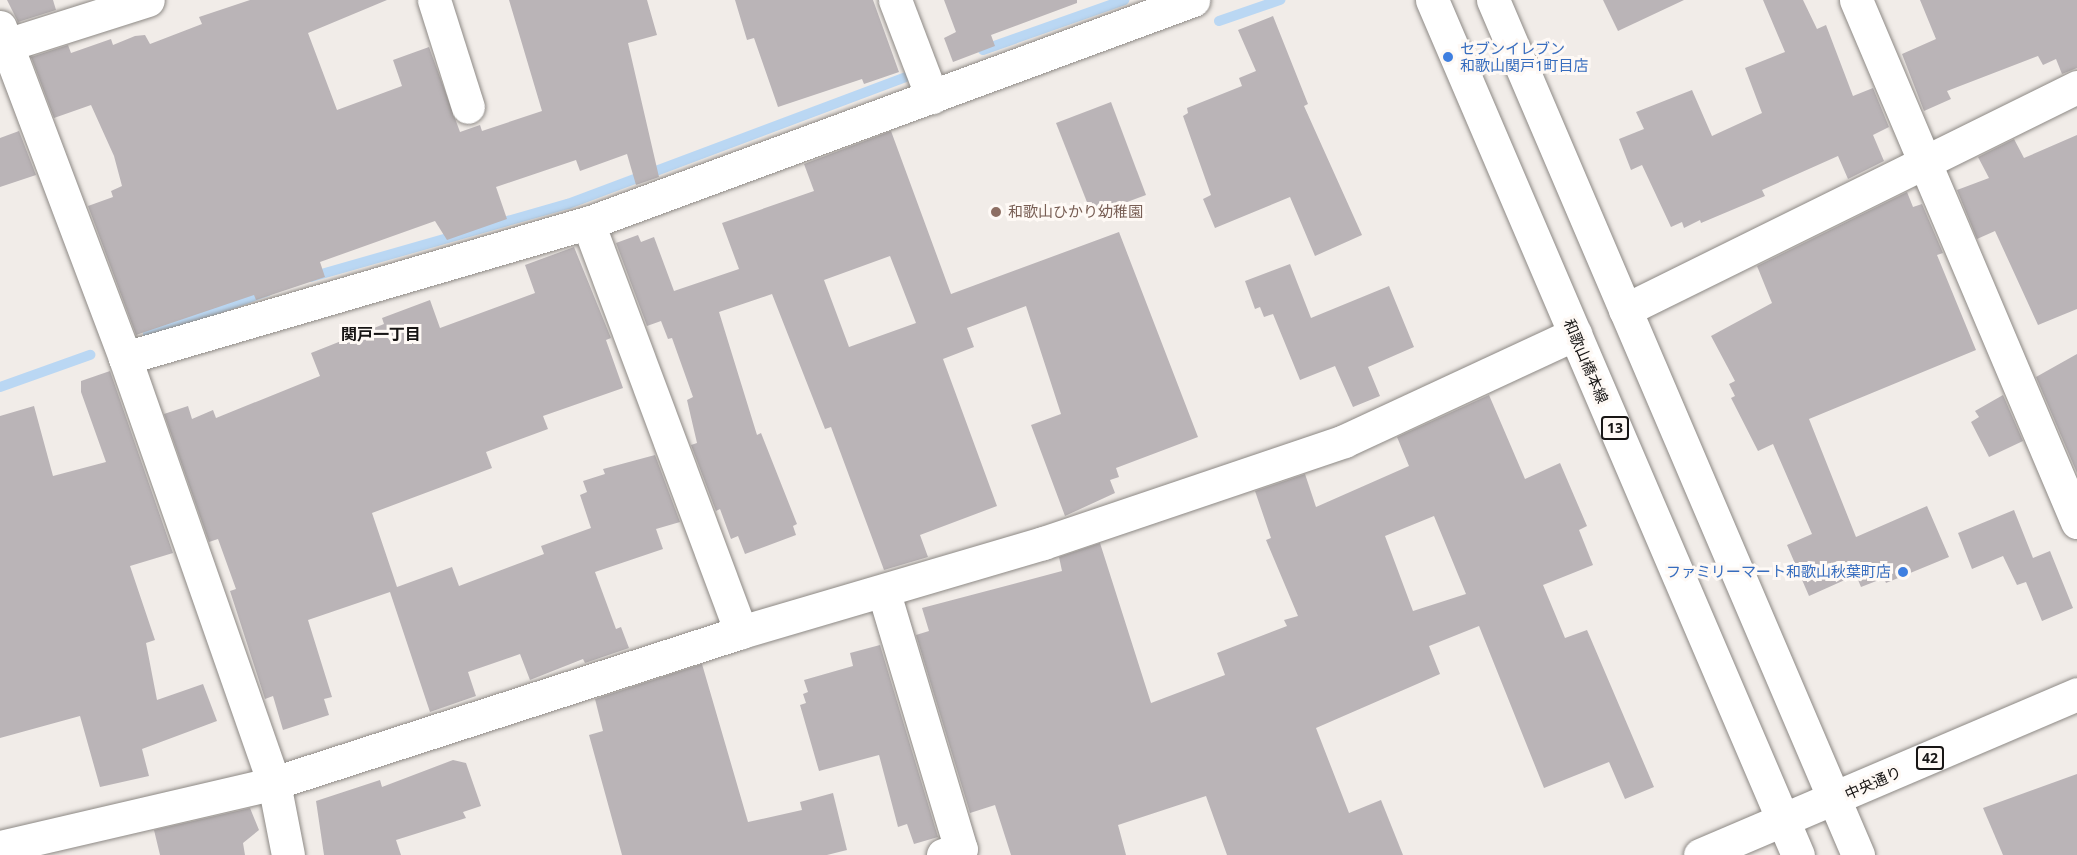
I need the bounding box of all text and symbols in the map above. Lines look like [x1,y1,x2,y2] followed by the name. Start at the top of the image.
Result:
[1460,39,1589,74] place label: セブンイレブン 和歌山関戸1町目店
[1441,50,1455,64] marker: セブンイレブン 和歌山関戸1町目店
[1008,203,1143,221] place label: 和歌山ひかり幼稚園
[989,205,1003,219] marker: 和歌山ひかり幼稚園
[1560,316,1612,406] street label: 和歌山橋本線
[341,324,421,344] district label: 関戸一丁目
[1600,417,1630,439] road number: 13
[1666,563,1891,581] place label: ファミリーマート和歌山秋葉町店
[1896,565,1910,579] marker: ファミリーマート和歌山秋葉町店
[1915,747,1945,769] road number: 42
[1842,763,1904,803] street label: 中央通り

